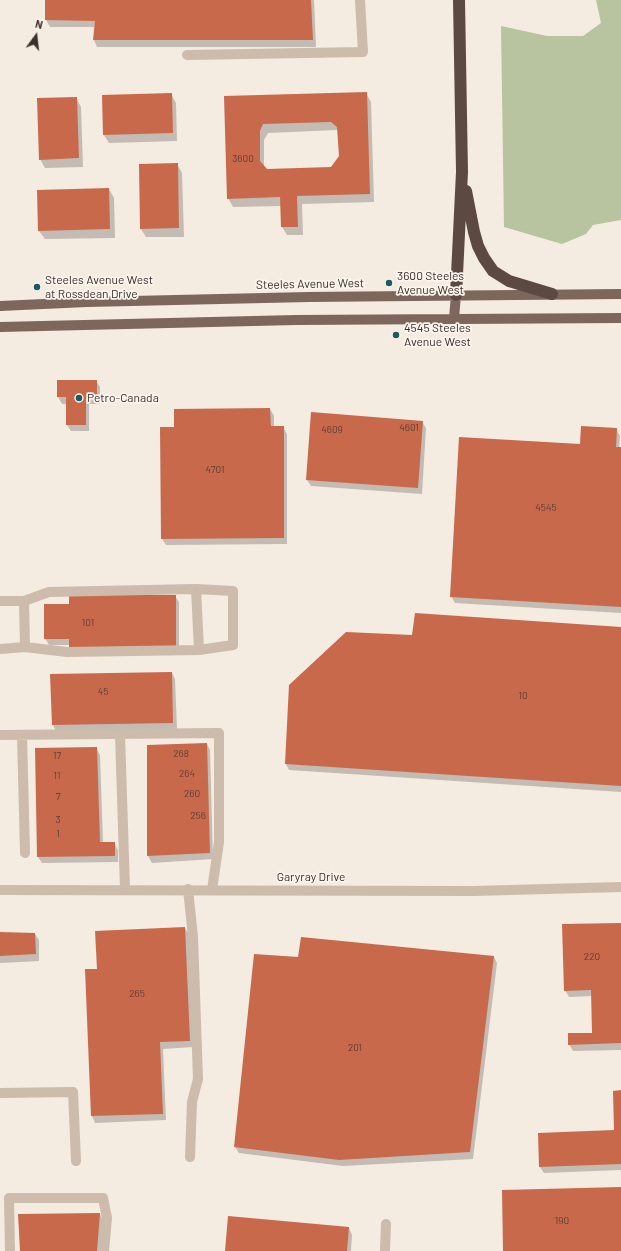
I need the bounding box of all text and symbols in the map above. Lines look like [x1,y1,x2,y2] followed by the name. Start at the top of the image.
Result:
[16,16,56,56] north arrow
[34,17,44,31] text: N
[232,153,254,165] house number: 3600
[397,269,464,297] place label: 3600 Steeles Avenue West
[45,273,153,301] place label: Steeles Avenue West at Rossdean Drive
[256,276,364,292] street label: Steeles Avenue West
[384,278,394,288] marker: 3600 Steeles Avenue West
[32,282,42,292] marker: Steeles Avenue West at Rossdean Drive
[404,321,471,349] place label: 4545 Steeles Avenue West
[391,330,401,340] marker: 4545 Steeles Avenue West
[87,391,159,405] place label: Petro-Canada
[74,393,84,403] marker: Petro-Canada
[399,422,419,434] house number: 4601
[321,424,343,436] house number: 4609
[206,464,224,476] house number: 4701
[535,502,557,514] house number: 4545
[82,617,94,629] house number: 101
[98,686,108,698] house number: 45
[518,690,528,702] house number: 10
[173,748,189,760] house number: 268
[53,750,61,762] house number: 17
[179,768,195,780] house number: 264
[53,770,61,782] house number: 11
[184,788,200,800] house number: 260
[56,791,60,803] house number: 7
[190,810,206,822] house number: 256
[55,814,61,826] house number: 3
[56,828,60,840] house number: 1
[277,870,345,884] street label: Garyray Drive
[584,951,600,963] house number: 220
[129,988,145,1000] house number: 265
[348,1042,362,1054] house number: 201
[555,1215,569,1227] house number: 190

